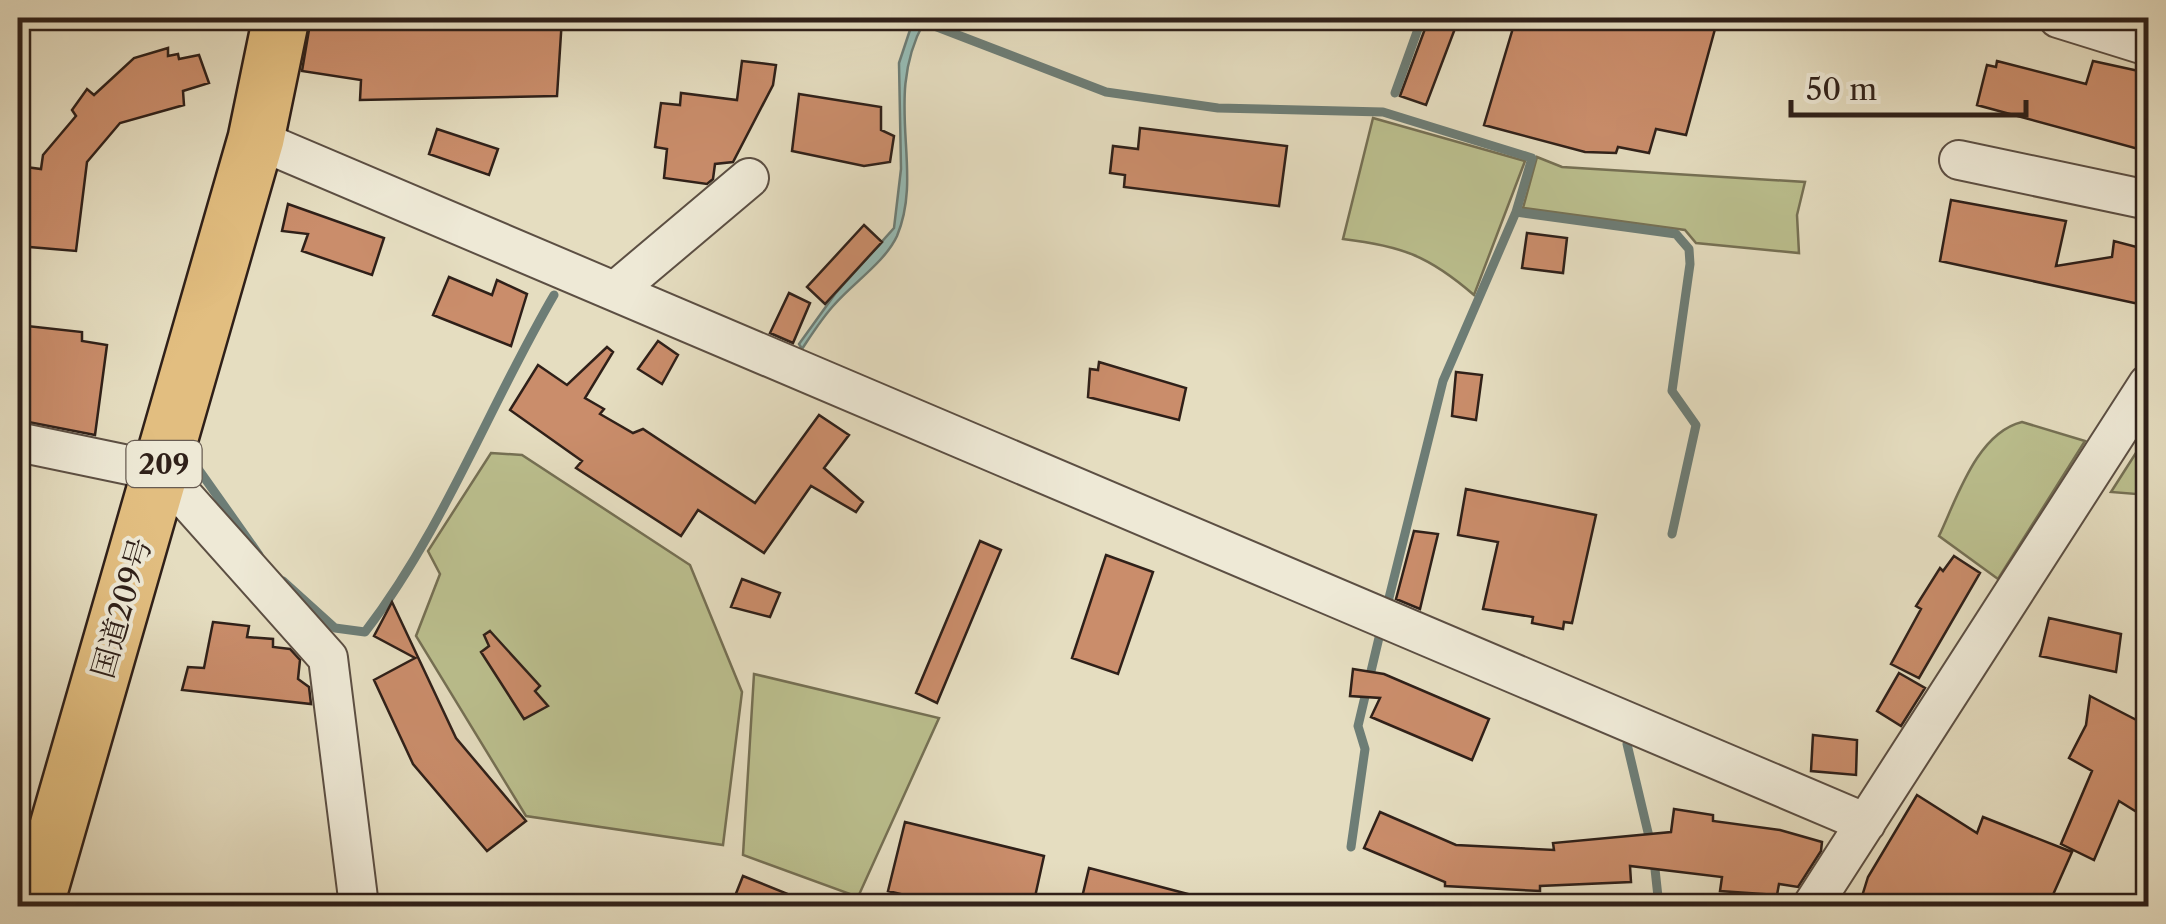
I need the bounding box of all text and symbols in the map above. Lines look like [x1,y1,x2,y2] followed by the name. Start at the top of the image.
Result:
[1791,55,2026,117] scale bar
[1806,71,1877,108] text: 50 m
[126,441,202,487] road number: 209
[84,534,159,682] street label: 国道209号

